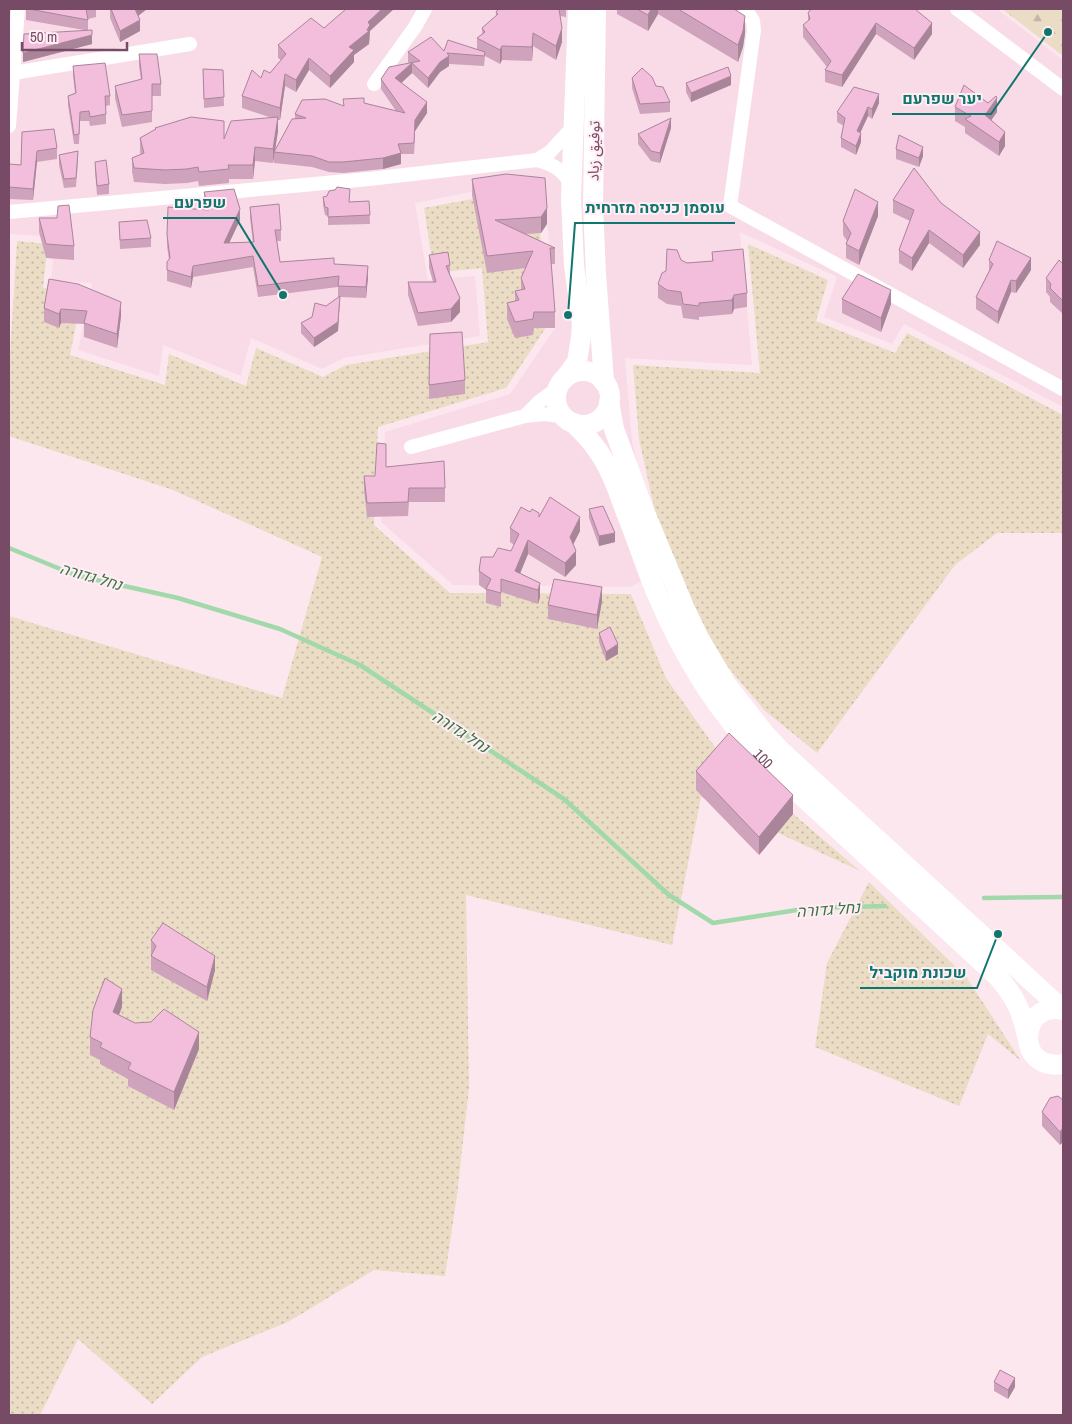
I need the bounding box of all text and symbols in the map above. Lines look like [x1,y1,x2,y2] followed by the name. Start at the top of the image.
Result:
[22,20,128,52] scale bar
[30,26,57,47] text: 50 m
[892,83,991,114] callout: יער שפרעם
[902,87,982,109] text: יער שפרעם
[582,121,605,181] street label: توفيق زياد
[163,187,236,218] callout: שפרעם
[174,191,226,213] text: שפרעם
[575,192,735,223] callout: עוסמן כניסה מזרחית
[585,196,725,218] text: עוסמן כניסה מזרחית
[57,557,126,596] water label: נחל גדורה
[428,704,495,758] water label: נחל גדורה
[749,744,778,773] street label: 100
[795,896,862,922] water label: נחל גדורה
[860,957,977,988] callout: שכונת מוקביל
[870,961,966,983] text: שכונת מוקביל

